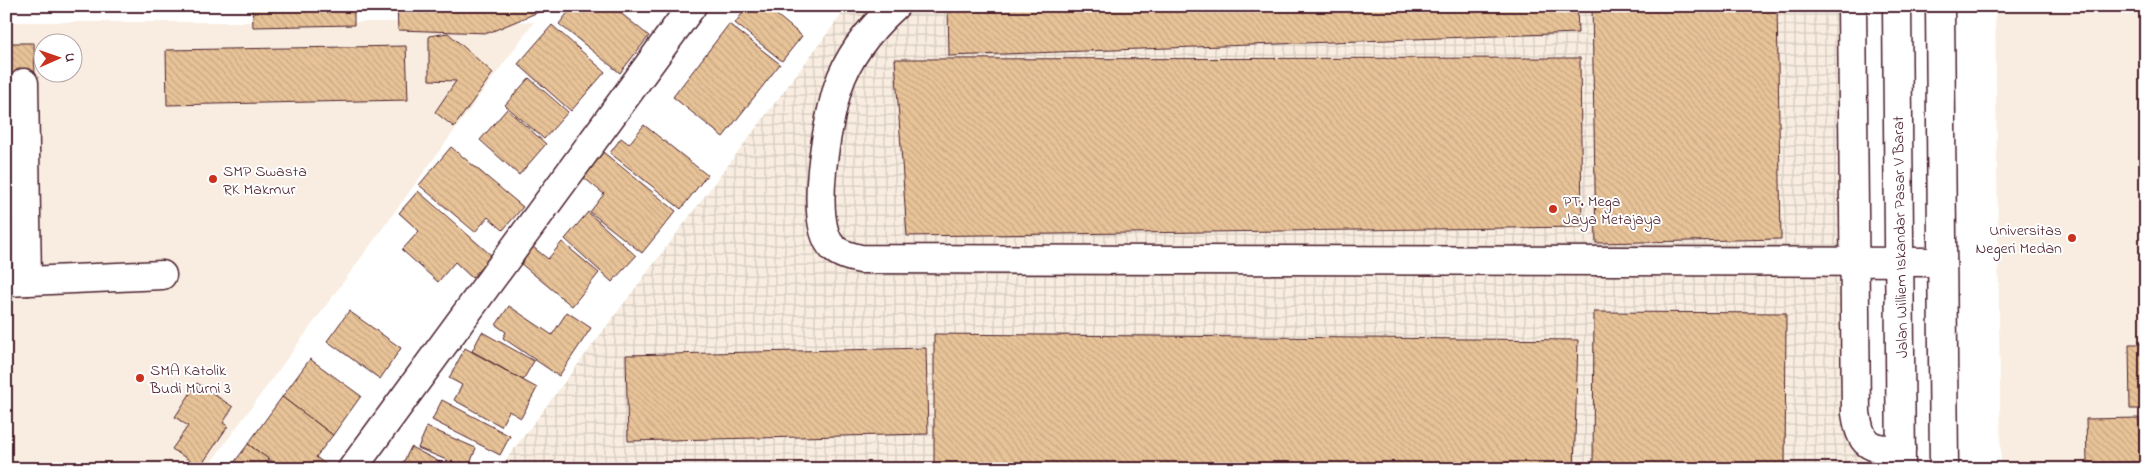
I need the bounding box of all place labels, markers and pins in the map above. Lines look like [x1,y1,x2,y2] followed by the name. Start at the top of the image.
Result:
[223,160,307,202] place label: SMP Swasta RK Makmur
[207,173,219,185] marker: SMP Swasta RK Makmur
[1563,190,1661,232] place label: PT. Mega Jaya Metajaya
[1547,203,1559,215] marker: PT. Mega Jaya Metajaya
[1975,219,2062,261] place label: Universitas Negeri Medan
[2066,232,2078,244] marker: Universitas Negeri Medan
[149,359,231,401] place label: SMA Katolik Budi Murni 3
[134,372,146,384] marker: SMA Katolik Budi Murni 3

